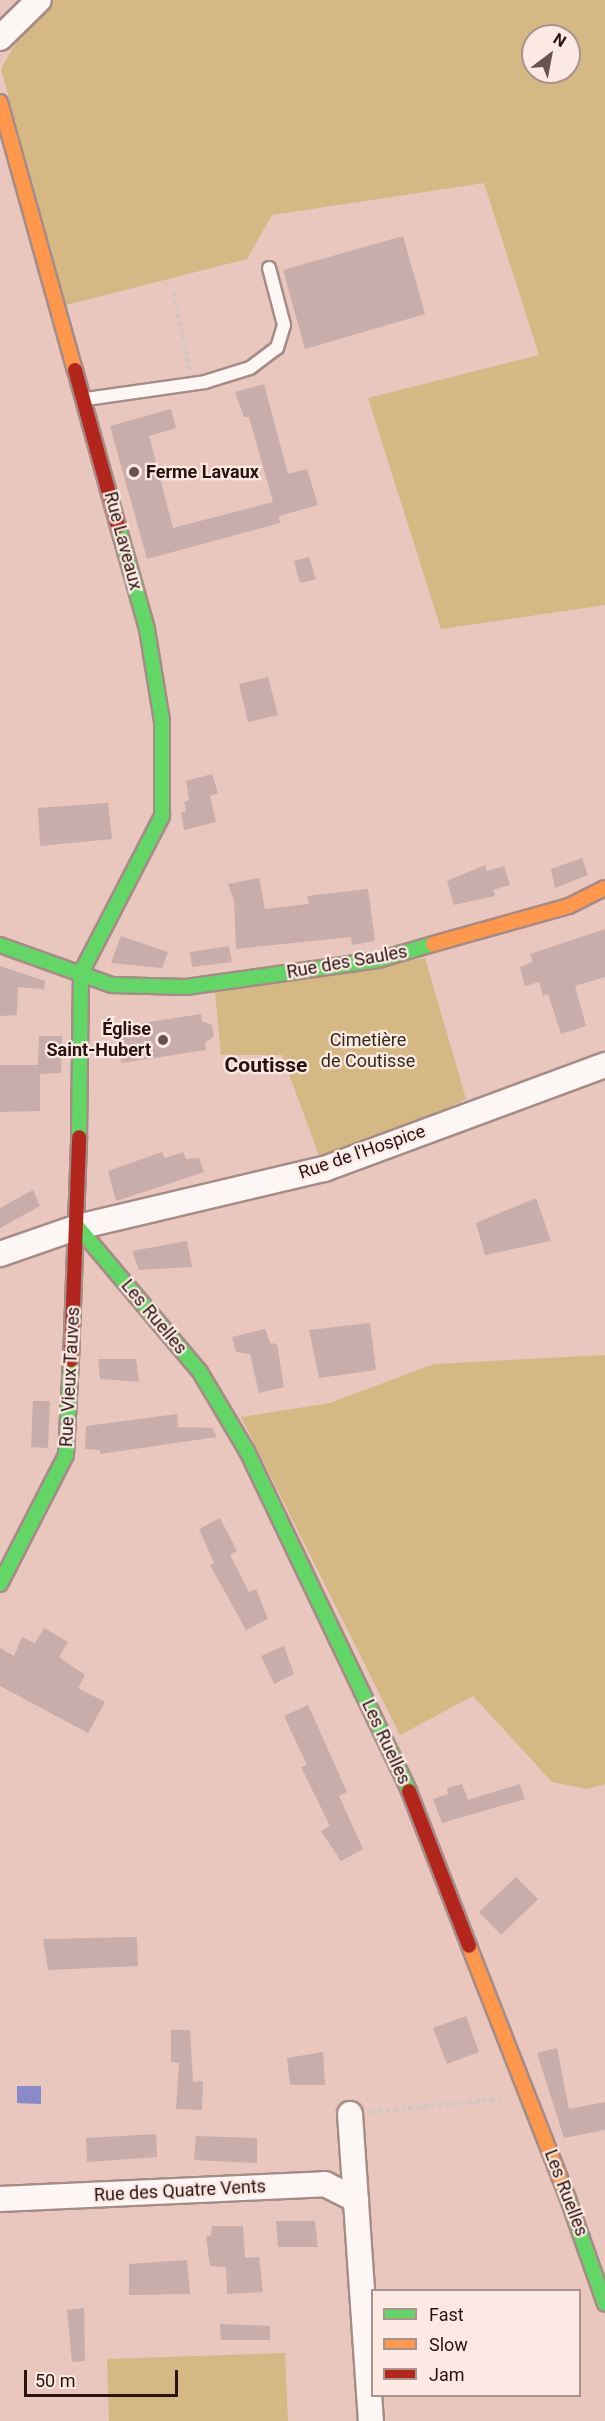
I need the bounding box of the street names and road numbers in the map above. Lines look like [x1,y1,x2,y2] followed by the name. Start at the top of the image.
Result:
[99,489,147,593] street label: Rue Laveaux
[285,941,409,983] street label: Rue des Saules
[296,1120,428,1184] street label: Rue de l'Hospice
[116,1275,192,1359] street label: Les Ruelles
[56,1306,84,1448] street label: Rue Vieux Tauves
[357,1696,415,1788] street label: Les Ruelles
[540,2147,592,2239] street label: Les Ruelles
[93,2176,267,2206] street label: Rue des Quatre Vents

